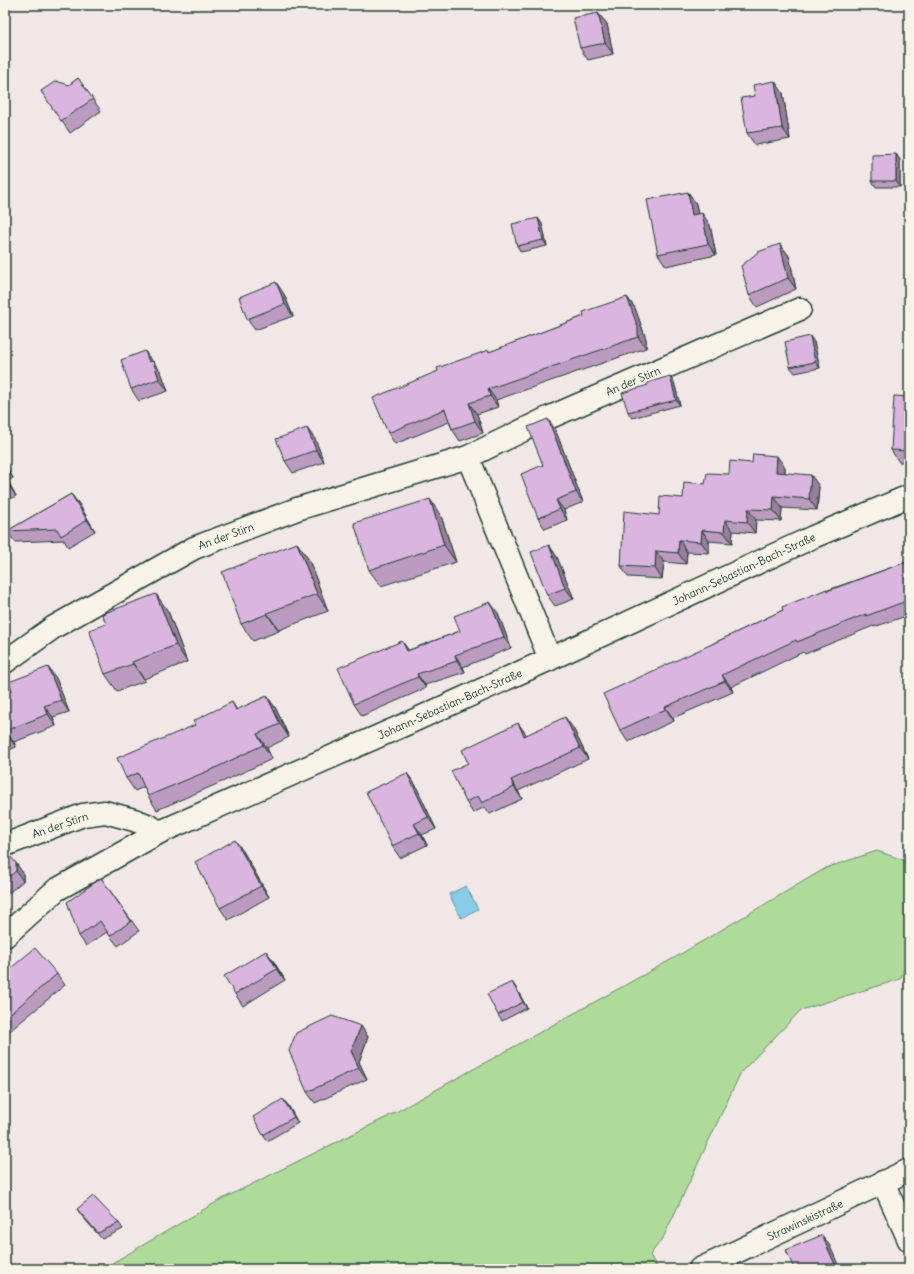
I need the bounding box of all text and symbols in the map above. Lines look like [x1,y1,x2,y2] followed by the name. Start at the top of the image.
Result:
[603,363,663,399] street label: An der Stirn
[196,519,256,553] street label: An der Stirn
[670,530,818,608] street label: Johann-Sebastian-Bach-Straße
[376,666,524,742] street label: Johann-Sebastian-Bach-Straße
[30,809,90,841] street label: An der Stirn
[765,1196,845,1244] street label: Strawinskistraße

